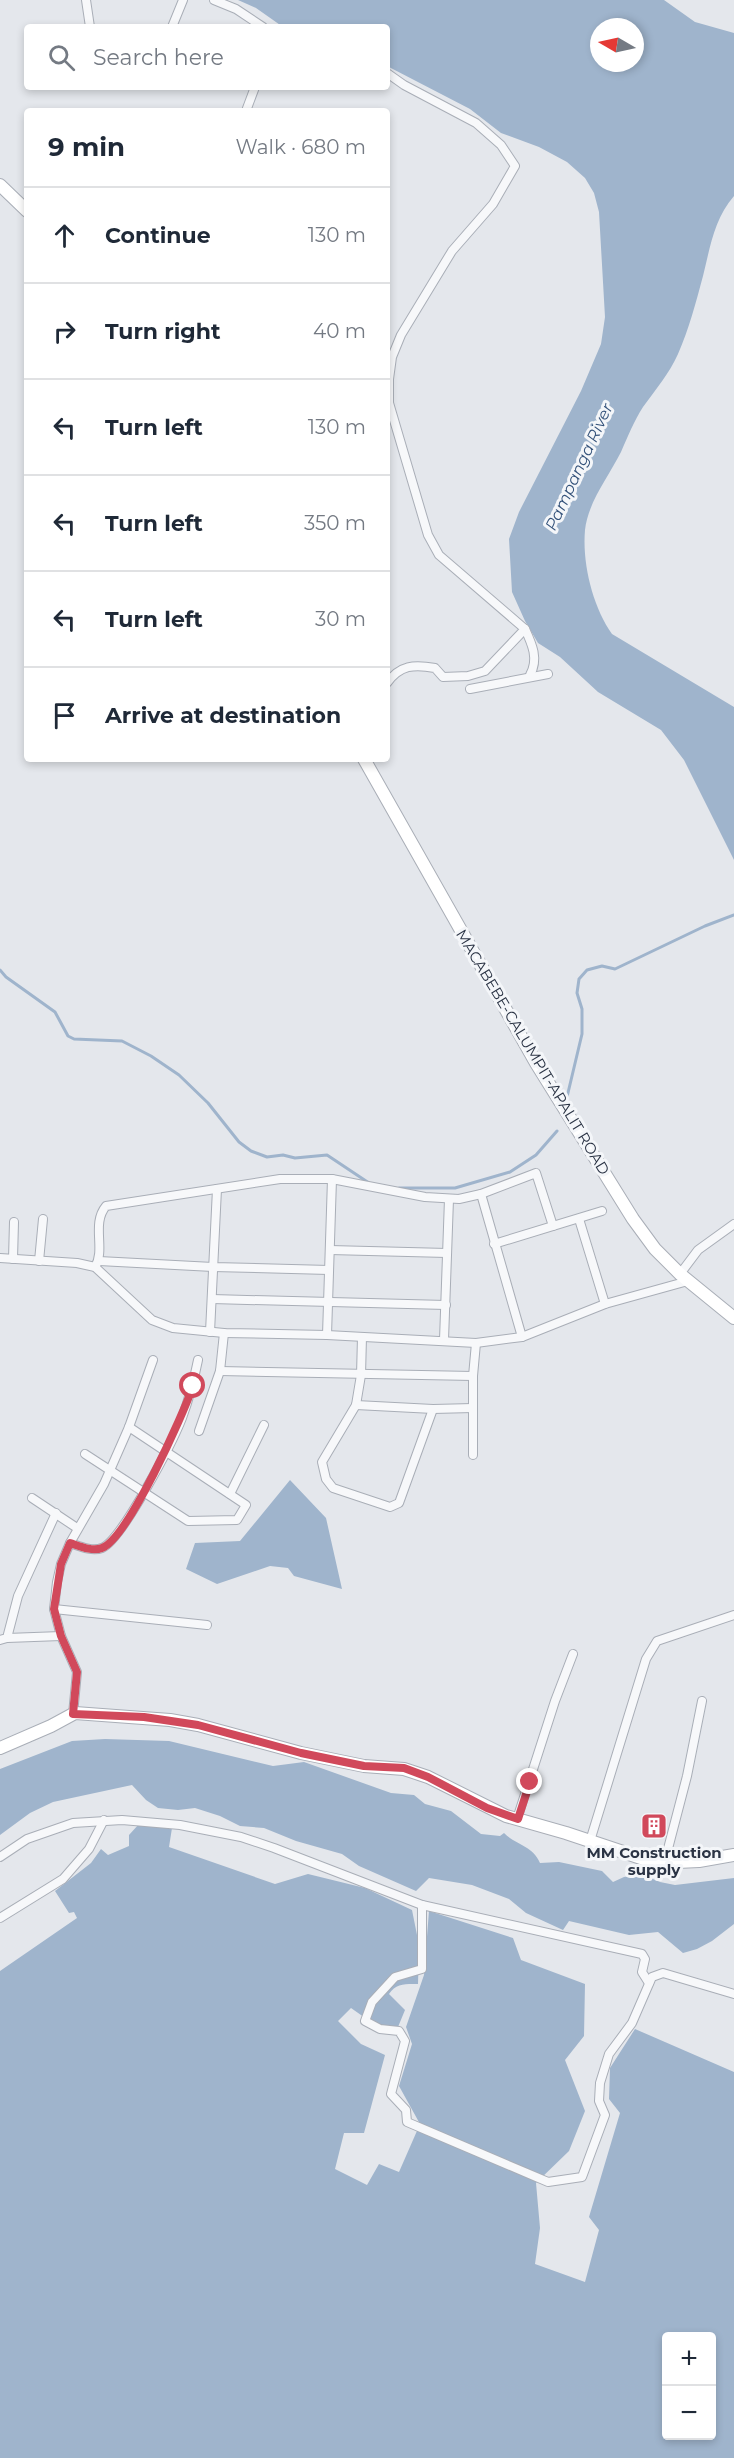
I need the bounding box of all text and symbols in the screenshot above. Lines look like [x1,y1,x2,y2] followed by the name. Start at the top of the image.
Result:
[590,18,644,72] north arrow
[24,24,390,90] search box
[45,41,78,74] icon: search
[93,44,224,71] text: Search here
[48,131,125,163] text: 9 min
[236,135,366,159] text: Walk · 680 m
[48,219,81,252] icon: ahead
[105,222,211,249] text: Continue
[308,223,366,247] text: 130 m
[48,315,81,348] icon: right
[105,318,220,345] text: Turn right
[313,319,366,343] text: 40 m
[541,400,617,534] water label: Pampanga River
[48,411,81,444] icon: left
[105,414,203,441] text: Turn left
[308,415,366,439] text: 130 m
[48,507,81,540] icon: left
[105,510,203,537] text: Turn left
[304,511,366,535] text: 350 m
[48,603,81,636] icon: left
[105,606,203,633] text: Turn left
[315,607,366,631] text: 30 m
[48,699,81,732] icon: arrive
[105,702,341,729] text: Arrive at destination
[452,926,614,1178] street label: MACABEBE-CALUMPIT-APALIT ROAD
[179,1372,205,1398] route start
[516,1768,542,1794] route end
[639,1811,669,1841] building icon: MM Construction supply
[586,1843,722,1879] place label: MM Construction supply
[662,2332,716,2440] map controls
[662,2332,716,2386] button: +
[662,2386,716,2440] button: −

